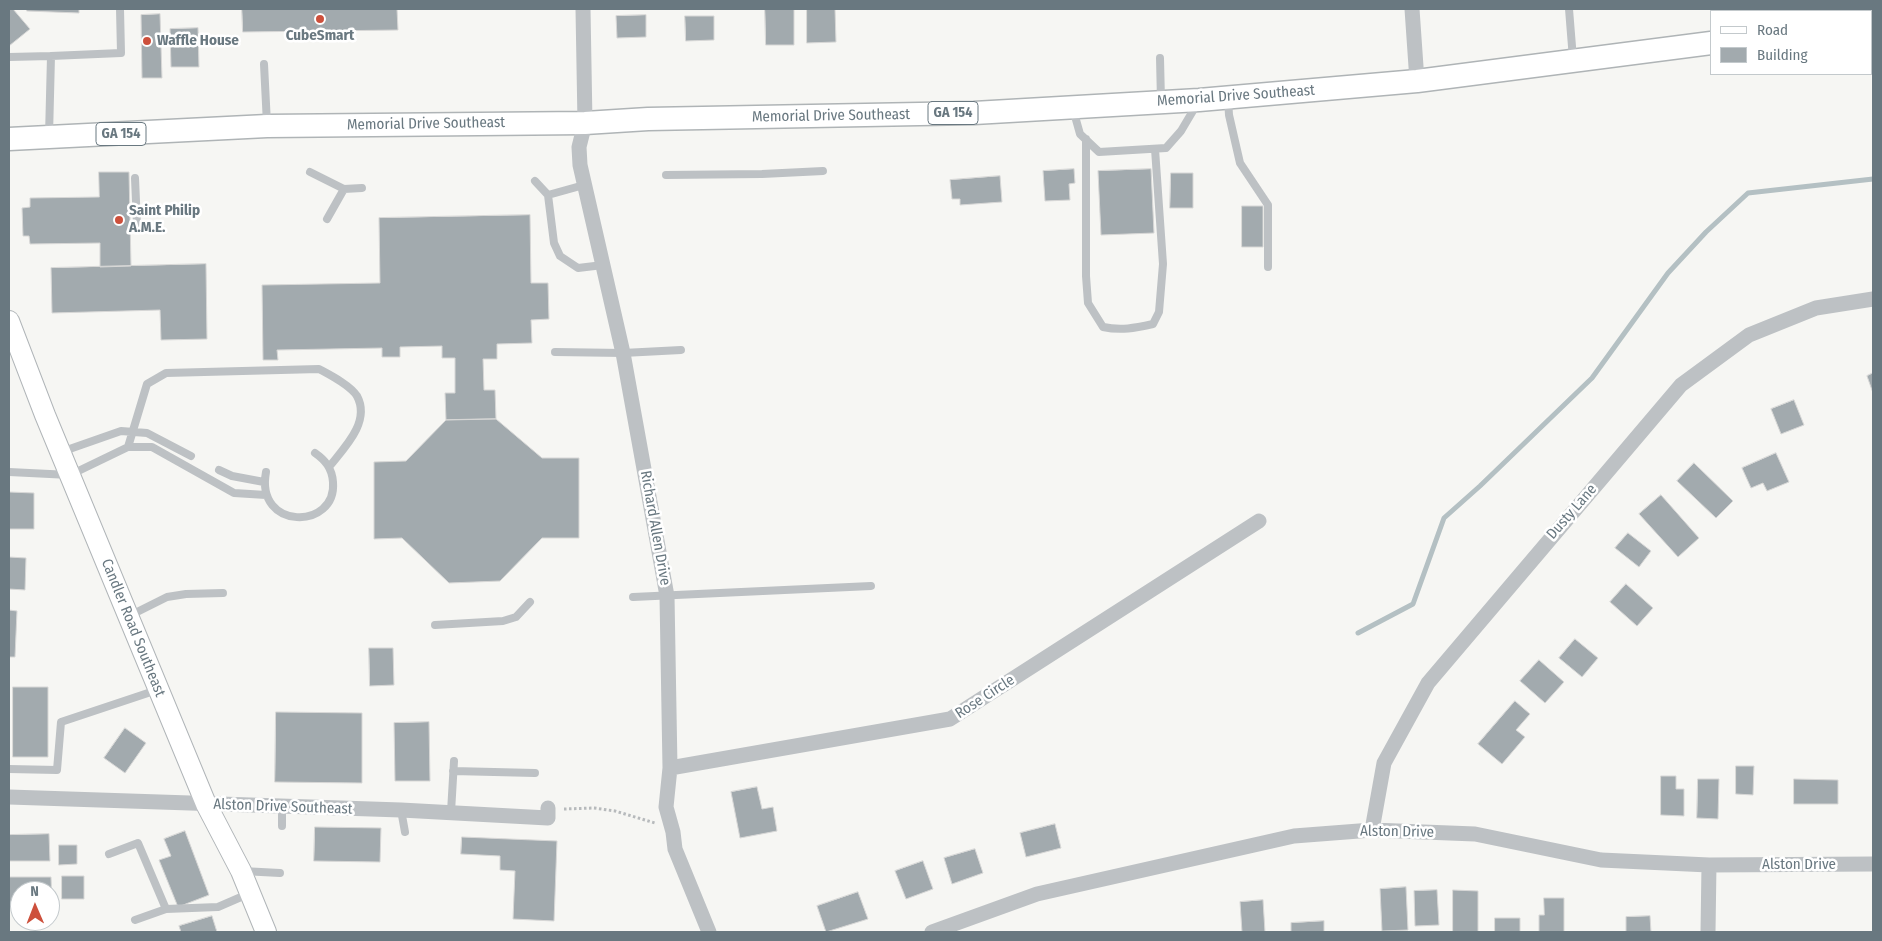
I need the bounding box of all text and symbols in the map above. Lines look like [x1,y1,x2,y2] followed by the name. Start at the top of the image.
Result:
[1710,10,1872,75] legend
[314,13,326,25] marker: CubeSmart
[1757,21,1788,39] text: Road
[286,27,354,45] place label: CubeSmart
[157,32,239,50] place label: Waffle House
[141,35,153,47] marker: Waffle House
[1757,46,1808,64] text: Building
[1156,82,1316,110] street label: Memorial Drive Southeast
[928,102,978,125] road number: GA 154
[752,106,910,126] street label: Memorial Drive Southeast
[347,114,505,134] street label: Memorial Drive Southeast
[96,122,146,146] road number: GA 154
[129,202,200,237] place label: Saint Philip A.M.E.
[113,214,125,226] marker: Saint Philip A.M.E.
[636,469,674,587] street label: Richard Allen Drive
[1543,481,1601,543] street label: Dusty Lane
[97,556,169,700] street label: Candler Road Southeast
[952,671,1018,723] street label: Rose Circle
[213,796,353,818] street label: Alston Drive Southeast
[1360,822,1434,842] street label: Alston Drive
[1762,856,1836,874] street label: Alston Drive
[10,881,60,931] north arrow
[30,883,39,900] text: N

